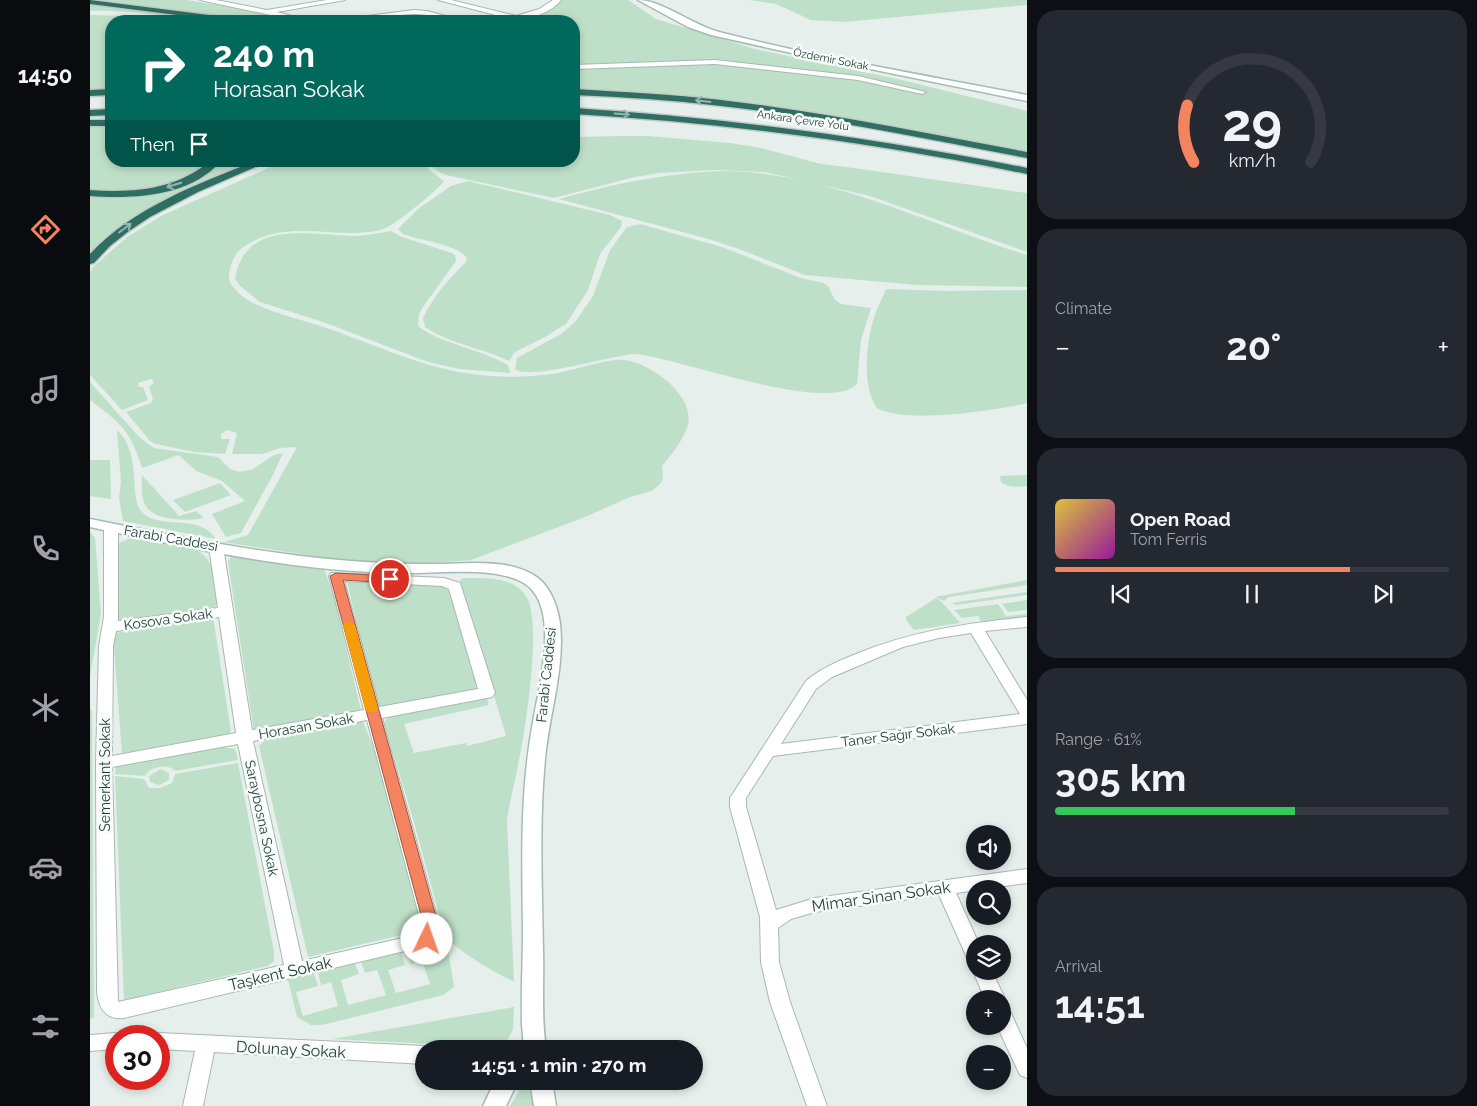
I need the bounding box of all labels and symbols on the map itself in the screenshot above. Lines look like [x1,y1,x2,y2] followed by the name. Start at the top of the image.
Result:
[792,46,870,73] street label: Özdemir Sokak
[695,96,711,106] one-way arrow
[756,108,850,133] street label: Ankara Çevre Yolu
[614,109,630,119] one-way arrow
[166,180,182,190] one-way arrow
[118,223,132,233] one-way arrow
[123,522,219,554] street label: Farabi Caddesi
[369,558,411,600] pin
[123,605,214,633] street label: Kosova Sokak
[533,627,559,723] street label: Farabi Caddesi
[257,710,355,742] street label: Horasan Sokak
[97,718,113,832] street label: Semerkant Sokak
[840,720,956,750] street label: Taner Sağır Sokak
[242,758,282,878] street label: Saraybosna Sokak
[811,877,952,916] street label: Mimar Sinan Sokak
[400,912,452,964] position arrow
[227,952,334,995] street label: Taşkent Sokak
[105,1025,170,1090] speed limit sign: 30
[236,1037,347,1062] street label: Dolunay Sokak

